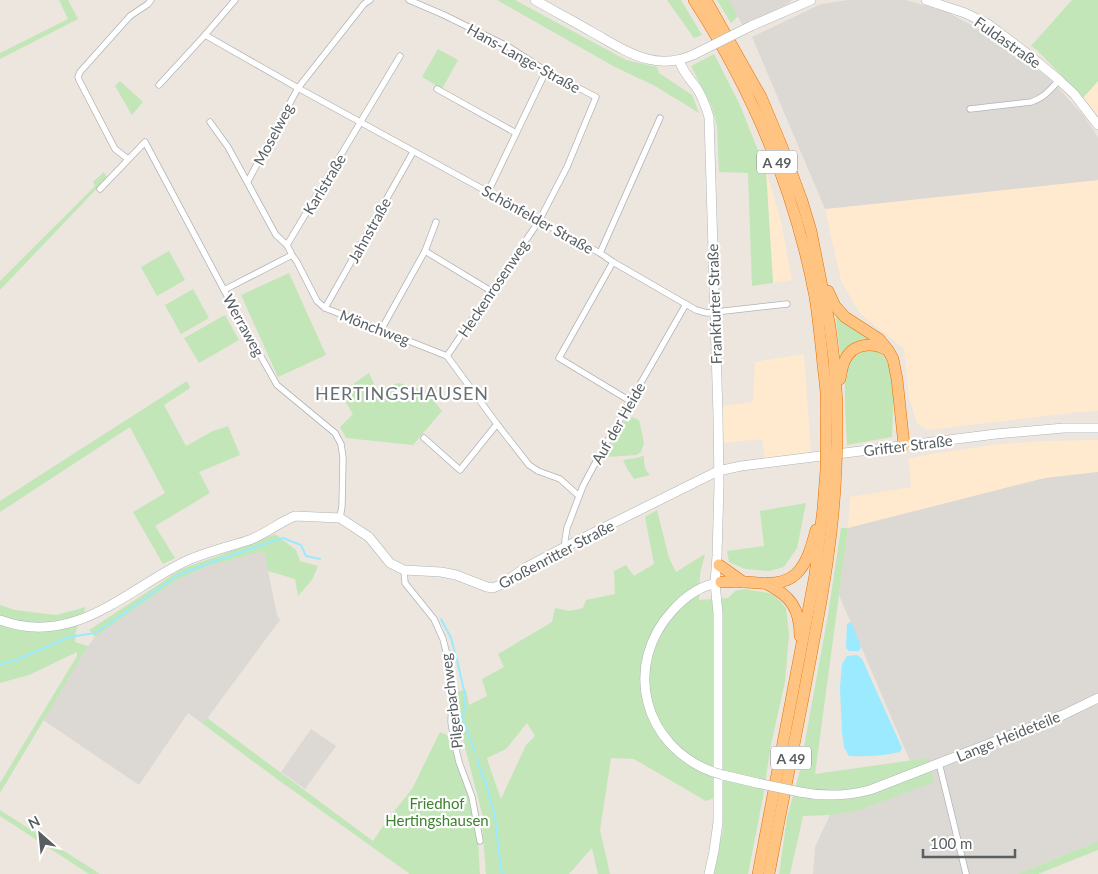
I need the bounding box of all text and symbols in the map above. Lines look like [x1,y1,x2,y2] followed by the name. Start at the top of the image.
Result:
[971,13,1045,71] street label: Fuldastraße
[464,19,584,97] street label: Hans-Lange-Straße
[249,100,297,168] street label: Moselweg
[299,150,349,218] street label: Karlstraße
[757,150,797,173] road number: A 49
[479,181,597,257] street label: Schönfelder Straße
[344,194,394,266] street label: Jahnstraße
[454,236,532,340] street label: Heckenrosenweg
[703,243,725,365] street label: Frankfurter Straße
[220,291,269,359] street label: Werraweg
[337,305,413,349] street label: Mönchweg
[587,379,649,467] street label: Auf der Heide
[315,382,489,404] district label: HERTINGSHAUSEN
[862,431,954,459] street label: Grifter Straße
[495,516,617,592] street label: Großenritter Straße
[436,652,466,750] street label: Pilgerbachweg
[953,707,1063,765] street label: Lange Heideteile
[771,746,811,770] road number: A 49
[385,794,489,829] park label: Friedhof Hertingshausen
[15,809,65,859] north arrow
[25,812,43,832] text: N
[923,826,1016,858] scale bar
[930,834,972,852] text: 100 m

